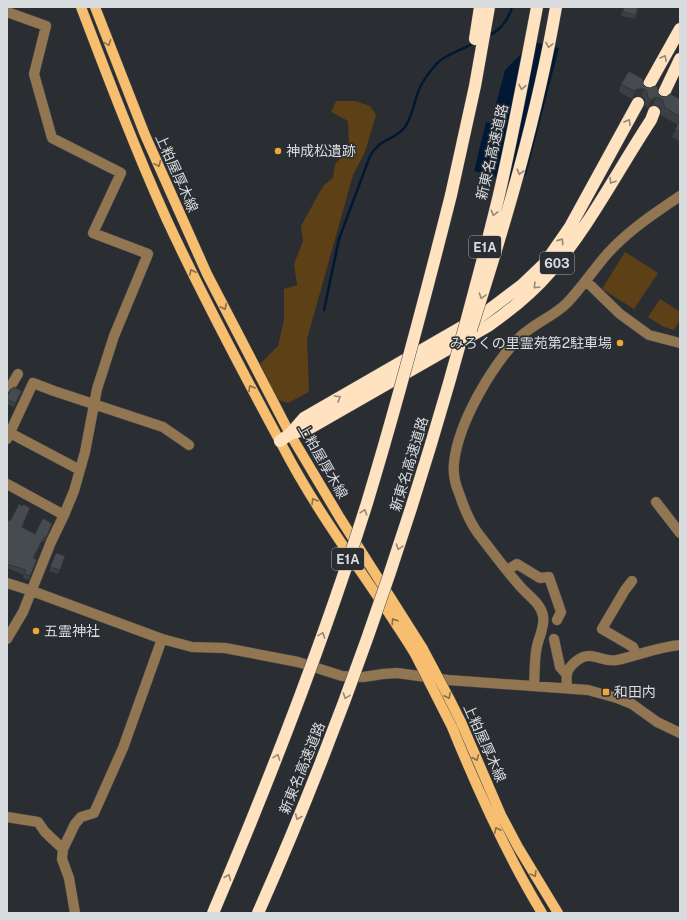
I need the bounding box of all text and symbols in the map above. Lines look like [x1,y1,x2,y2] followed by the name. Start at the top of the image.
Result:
[104,40,112,47] one-way arrow
[546,42,554,48] one-way arrow
[659,55,666,63] one-way arrow
[518,83,527,90] one-way arrow
[473,102,511,202] street label: 新東名高速道路
[624,119,631,126] one-way arrow
[153,131,201,215] street label: 上粕屋厚木線
[286,143,356,159] place label: 神成松遺跡
[273,146,283,156] marker: 神成松遺跡
[153,159,161,167] one-way arrow
[516,169,524,175] one-way arrow
[609,177,616,184] one-way arrow
[490,210,499,217] one-way arrow
[469,236,501,258] road number: E1A
[556,238,563,245] one-way arrow
[540,252,574,274] road number: 603
[189,269,197,277] one-way arrow
[533,281,541,289] one-way arrow
[478,293,487,300] one-way arrow
[219,303,227,310] one-way arrow
[450,335,612,351] place label: みろくの里霊苑第2駐車場
[615,338,625,348] marker: みろくの里霊苑第2駐車場
[248,385,256,392] one-way arrow
[334,396,341,403] one-way arrow
[387,415,431,513] street label: 新東名高速道路
[295,421,351,501] street label: 上粕屋厚木線
[312,498,319,505] one-way arrow
[359,508,368,515] one-way arrow
[395,543,404,550] one-way arrow
[332,548,364,570] road number: E1A
[391,618,399,625] one-way arrow
[44,623,100,639] place label: 五霊神社
[31,626,41,636] marker: 五霊神社
[318,631,326,638] one-way arrow
[614,684,656,700] place label: 和田内
[601,687,611,697] marker: 和田内
[343,692,351,699] one-way arrow
[444,692,451,699] one-way arrow
[461,701,509,785] street label: 上粕屋厚木線
[276,720,328,816] street label: 新東名高速道路
[273,753,281,760] one-way arrow
[471,754,479,762] one-way arrow
[295,813,303,820] one-way arrow
[494,826,502,834] one-way arrow
[530,870,537,877] one-way arrow
[223,874,231,882] one-way arrow

